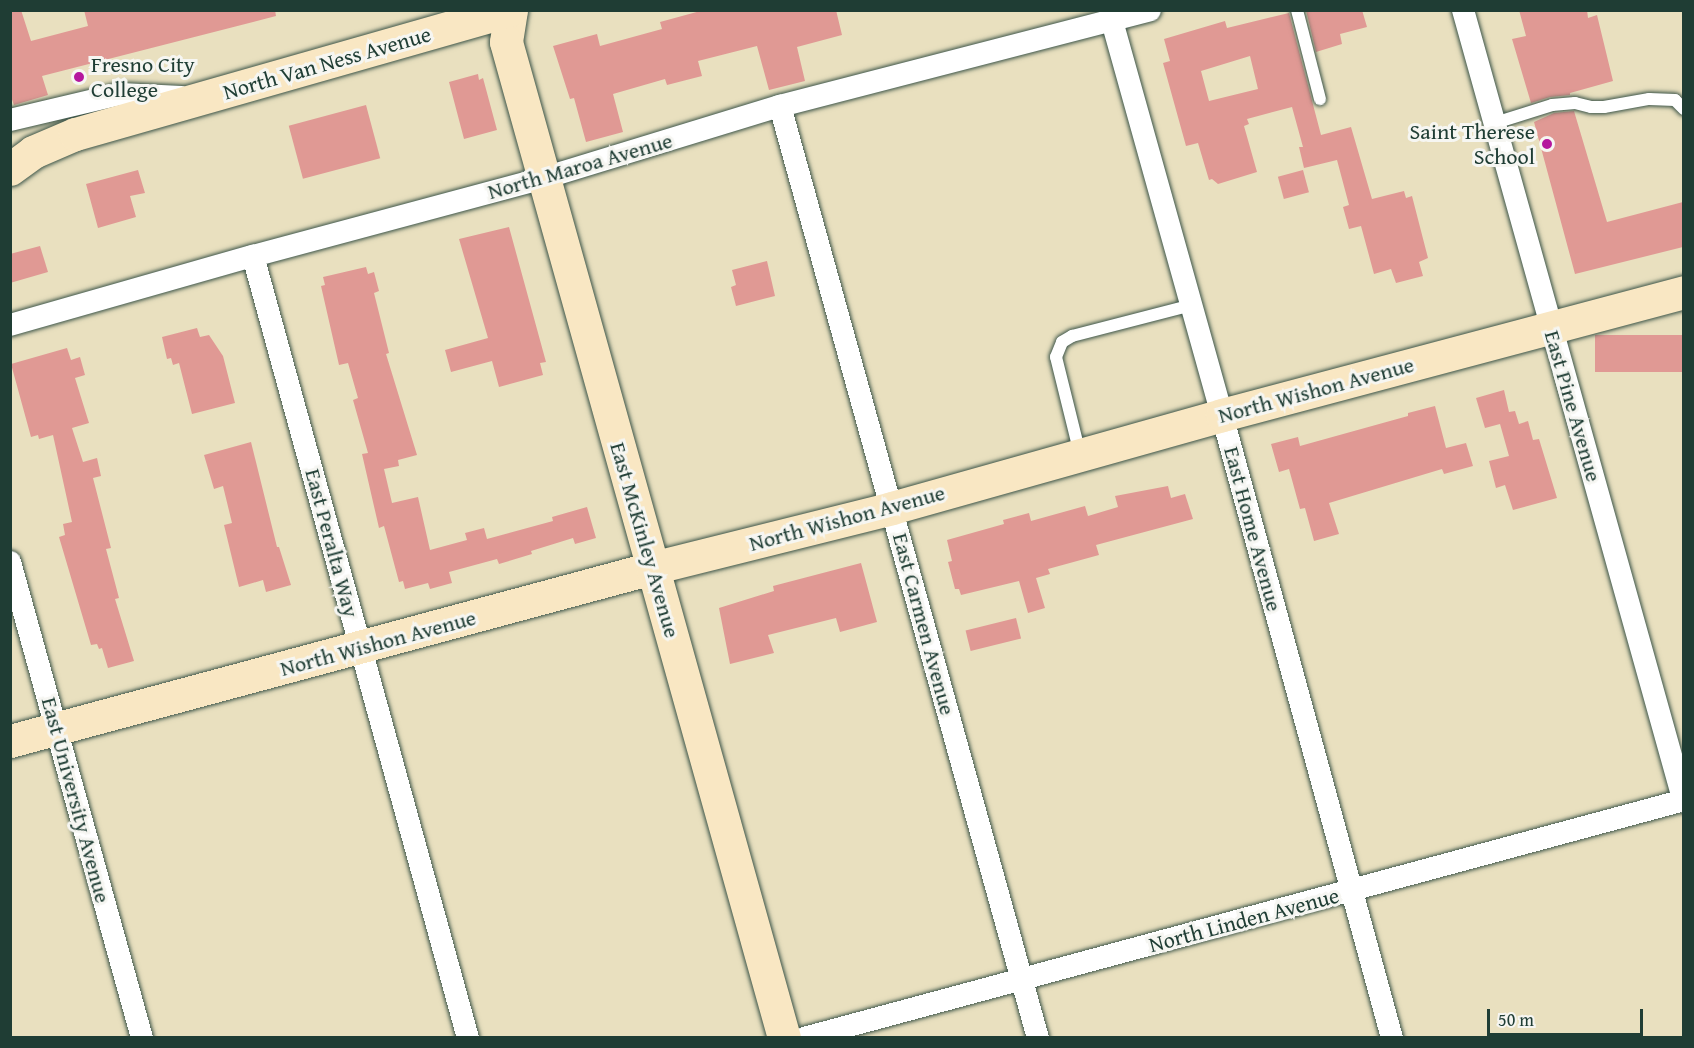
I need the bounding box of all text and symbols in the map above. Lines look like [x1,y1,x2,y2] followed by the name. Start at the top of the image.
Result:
[220,21,434,105] street label: North Van Ness Avenue
[91,51,195,102] place label: Fresno City College
[72,70,86,84] marker: Fresno City College
[1410,118,1535,170] place label: Saint Therese School
[485,127,675,205] street label: North Maroa Avenue
[1540,137,1554,151] marker: Saint Therese School
[1539,327,1607,485] street label: East Pine Avenue
[1215,351,1417,429] street label: North Wishon Avenue
[604,439,686,641] street label: East McKinley Avenue
[1218,444,1288,614] street label: East Home Avenue
[299,466,365,620] street label: East Peralta Way
[746,479,948,557] street label: North Wishon Avenue
[887,530,961,718] street label: East Carmen Avenue
[277,604,479,682] street label: North Wishon Avenue
[36,694,116,906] street label: East University Avenue
[1146,882,1342,958] street label: North Linden Avenue
[1490,997,1646,1035] scale bar
[1498,1006,1534,1033] text: 50 m

